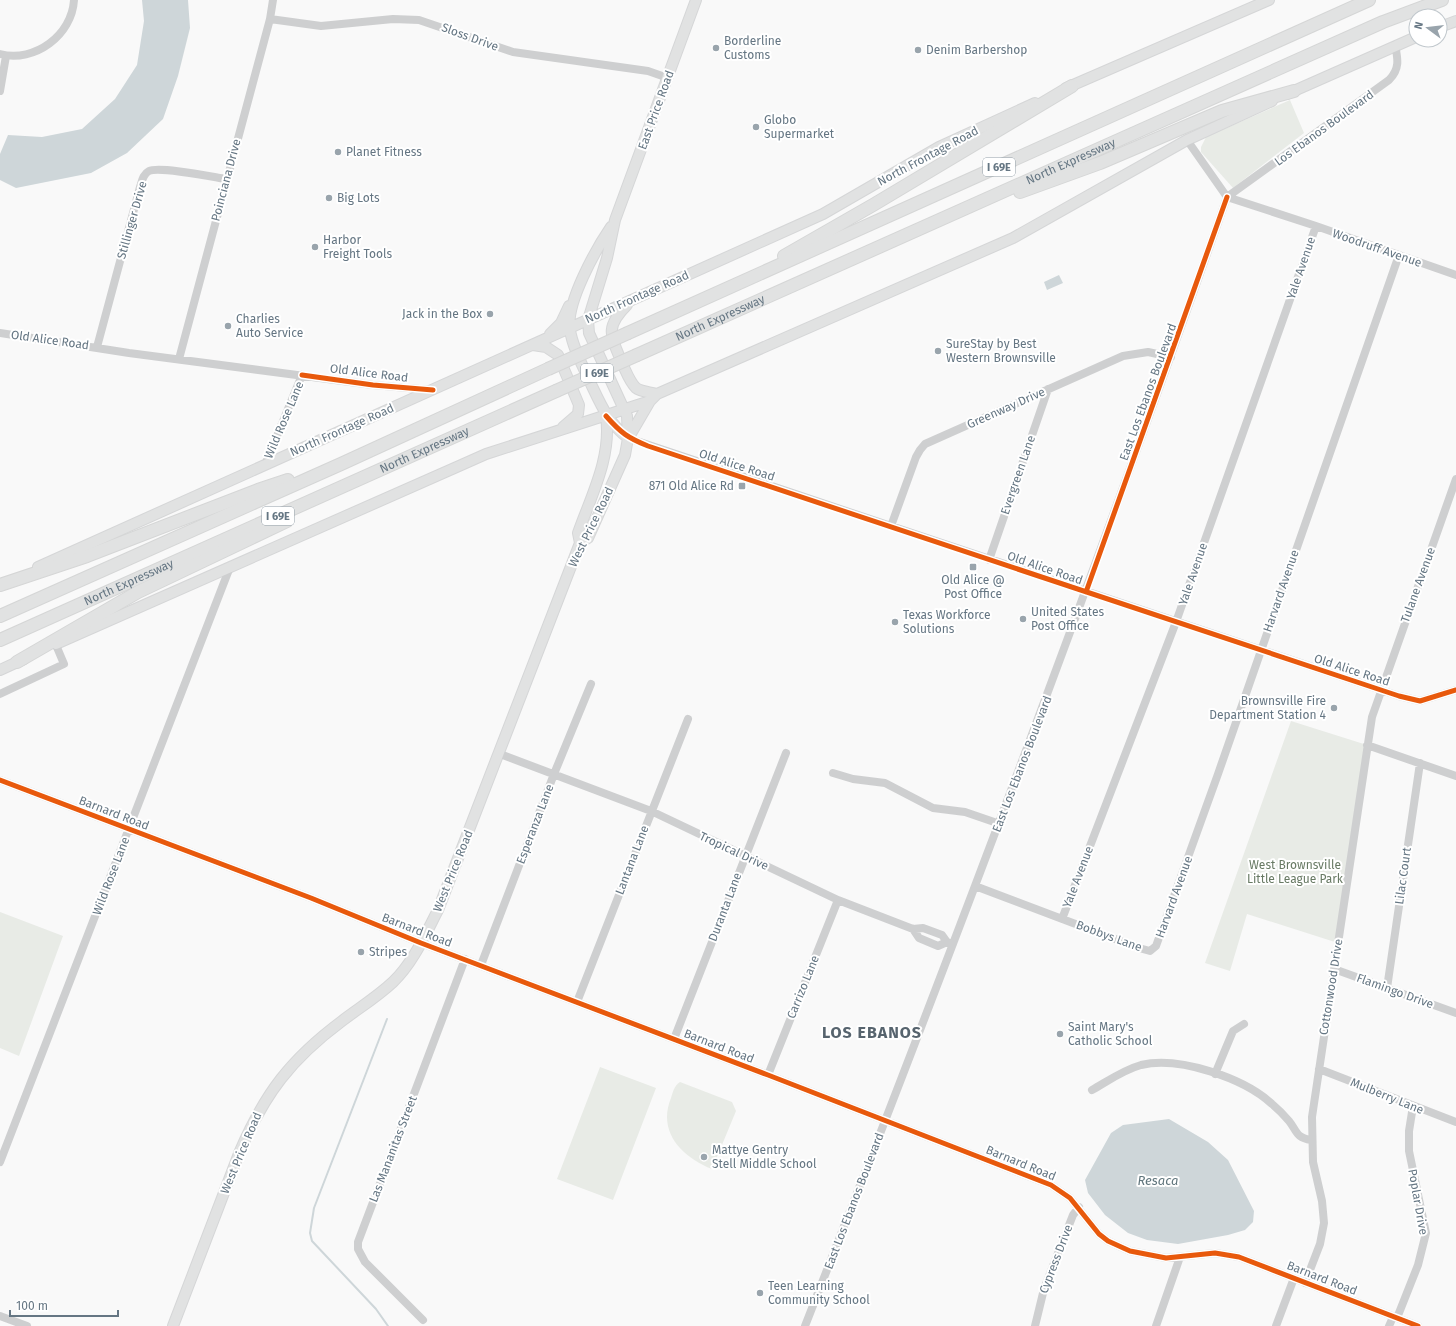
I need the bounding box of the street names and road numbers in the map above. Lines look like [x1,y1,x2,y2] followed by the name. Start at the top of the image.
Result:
[440,20,500,54] street label: Sloss Drive
[635,68,677,152] street label: East Price Road
[1272,87,1376,169] street label: Los Ebanos Boulevard
[875,123,981,189] street label: North Frontage Road
[1024,135,1118,187] street label: North Expressway
[208,137,244,223] street label: Poinciana Drive
[983,158,1015,176] road number: I 69E
[114,179,150,261] street label: Stillinger Drive
[1330,226,1424,270] street label: Woodruff Avenue
[1284,235,1318,301] street label: Yale Avenue
[583,268,691,326] street label: North Frontage Road
[673,292,767,344] street label: North Expressway
[1117,321,1179,463] street label: East Los Ebanos Boulevard
[10,328,90,352] street label: Old Alice Road
[329,361,409,385] street label: Old Alice Road
[581,364,613,382] road number: I 69E
[261,379,307,461] street label: Wild Rose Lane
[965,385,1047,431] street label: Greenway Drive
[288,401,396,459] street label: North Frontage Road
[378,424,471,476] street label: North Expressway
[998,434,1038,516] street label: Evergreen Lane
[697,446,777,484] street label: Old Alice Road
[566,485,616,569] street label: West Price Road
[262,507,294,525] road number: I 69E
[1176,541,1210,607] street label: Yale Avenue
[1398,545,1438,625] street label: Tulane Avenue
[1260,548,1302,634] street label: Harvard Avenue
[1005,549,1085,587] street label: Old Alice Road
[82,556,176,608] street label: North Expressway
[1312,651,1392,689] street label: Old Alice Road
[989,694,1055,834] street label: East Los Ebanos Boulevard
[513,782,557,866] street label: Esperanza Lane
[77,793,151,833] street label: Barnard Road
[612,823,652,897] street label: Lantana Lane
[430,828,476,914] street label: West Price Road
[697,829,771,873] street label: Tropical Drive
[90,835,132,917] street label: Wild Rose Lane
[1060,844,1096,910] street label: Yale Avenue
[1392,846,1414,906] street label: Lilac Court
[1153,854,1195,940] street label: Harvard Avenue
[705,871,745,943] street label: Duranta Lane
[380,910,454,950] street label: Barnard Road
[1074,918,1144,954] street label: Bobbys Lane
[1316,938,1346,1036] street label: Cottonwood Drive
[784,953,822,1021] street label: Carrizo Lane
[1355,971,1435,1011] street label: Flamingo Drive
[682,1026,756,1066] street label: Barnard Road
[1348,1075,1426,1117] street label: Mulberry Lane
[366,1093,420,1204] street label: Las Mananitas Street
[218,1110,264,1196] street label: West Price Road
[821,1131,887,1271] street label: East Los Ebanos Boulevard
[984,1143,1058,1183] street label: Barnard Road
[1405,1168,1431,1236] street label: Poplar Drive
[1036,1223,1076,1295] street label: Cypress Drive
[1285,1258,1359,1298] street label: Barnard Road

